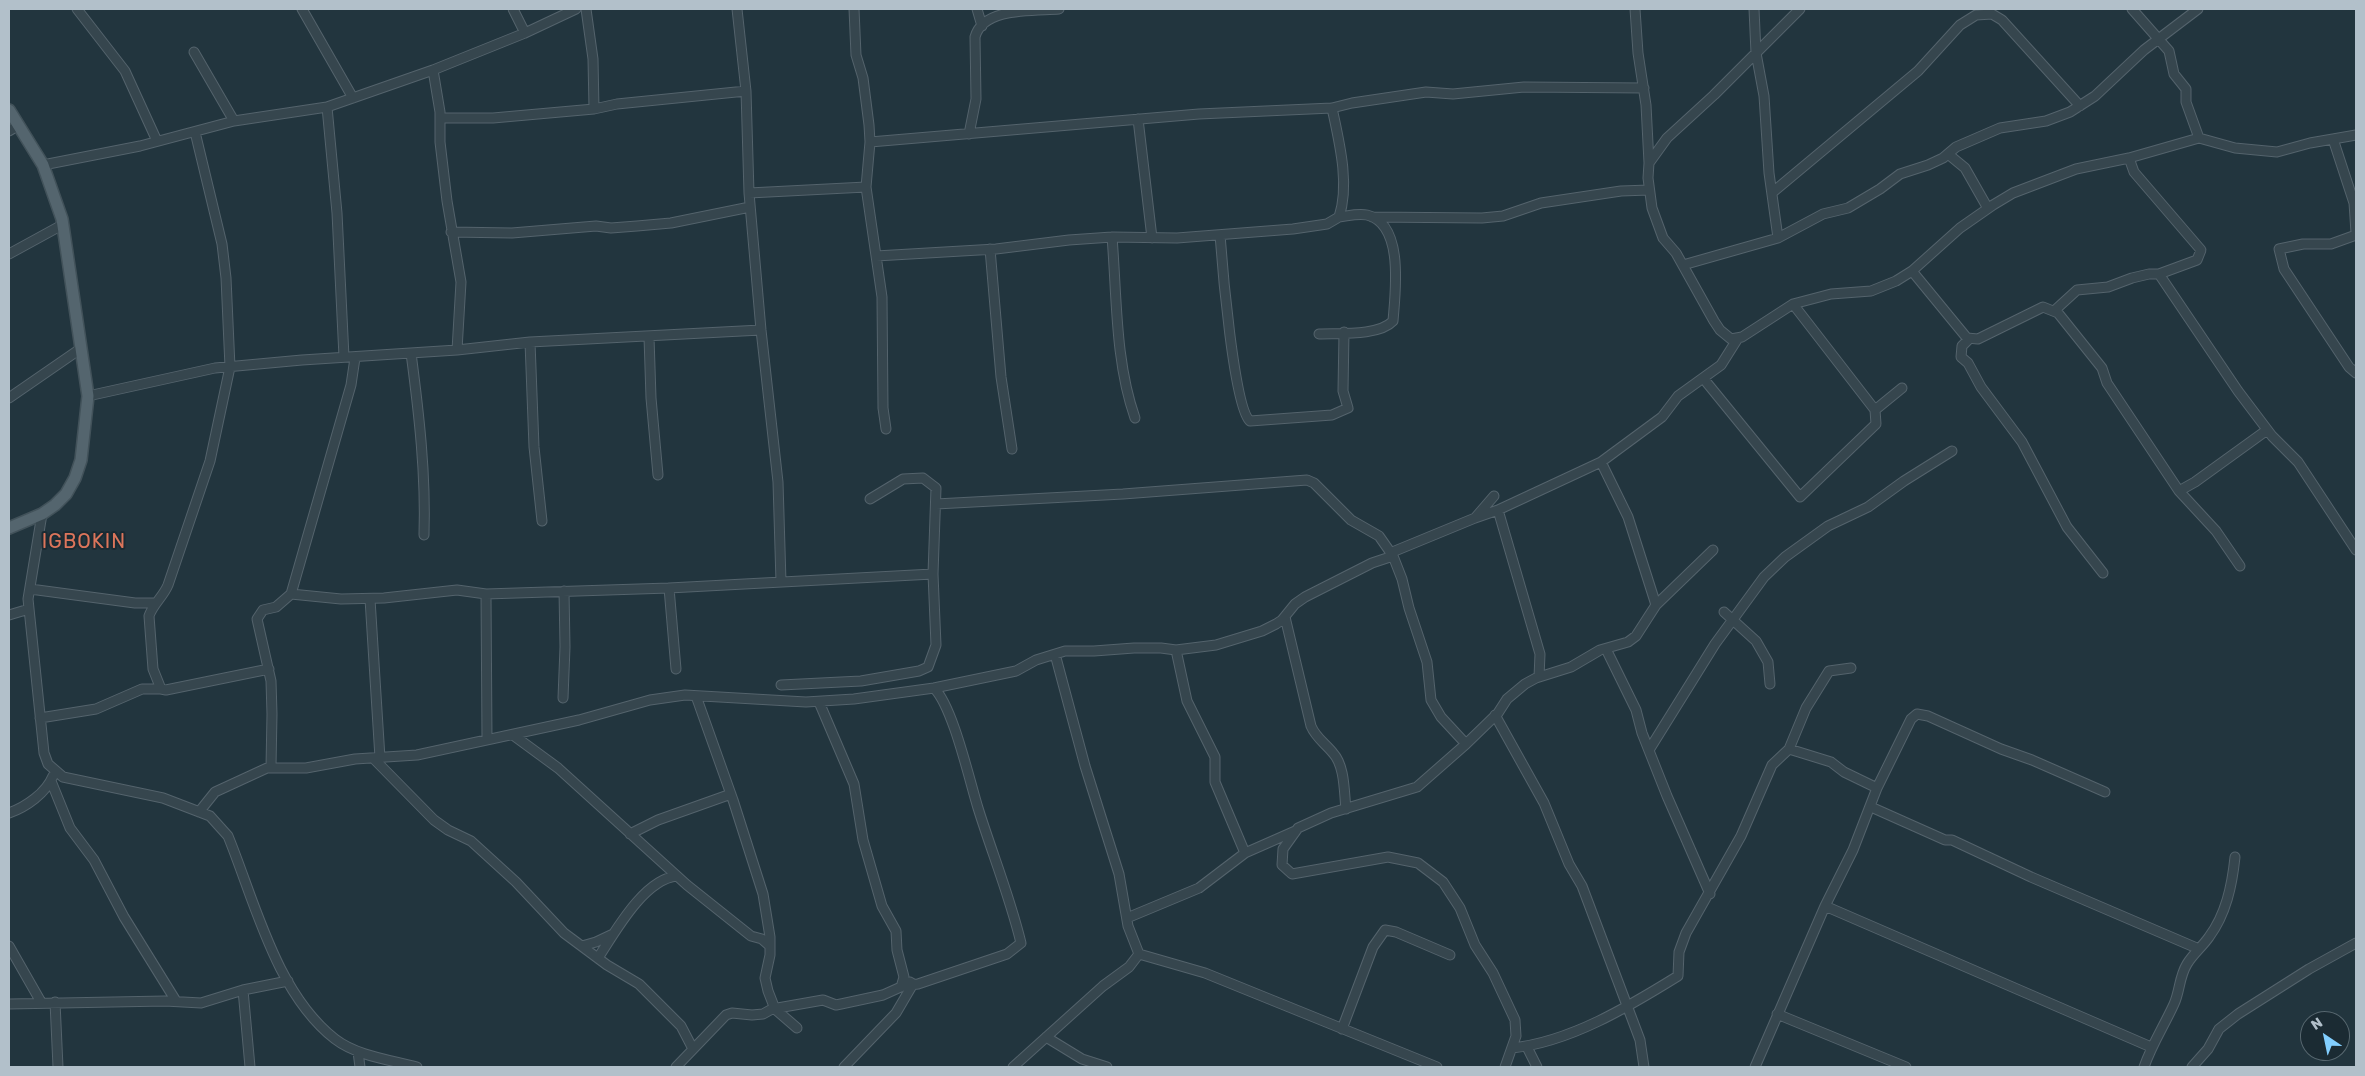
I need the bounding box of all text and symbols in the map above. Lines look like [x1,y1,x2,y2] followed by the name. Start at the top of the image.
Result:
[41,530,127,554] district label: IGBOKIN
[2300,1011,2350,1061] north arrow
[2308,1014,2326,1034] text: N

